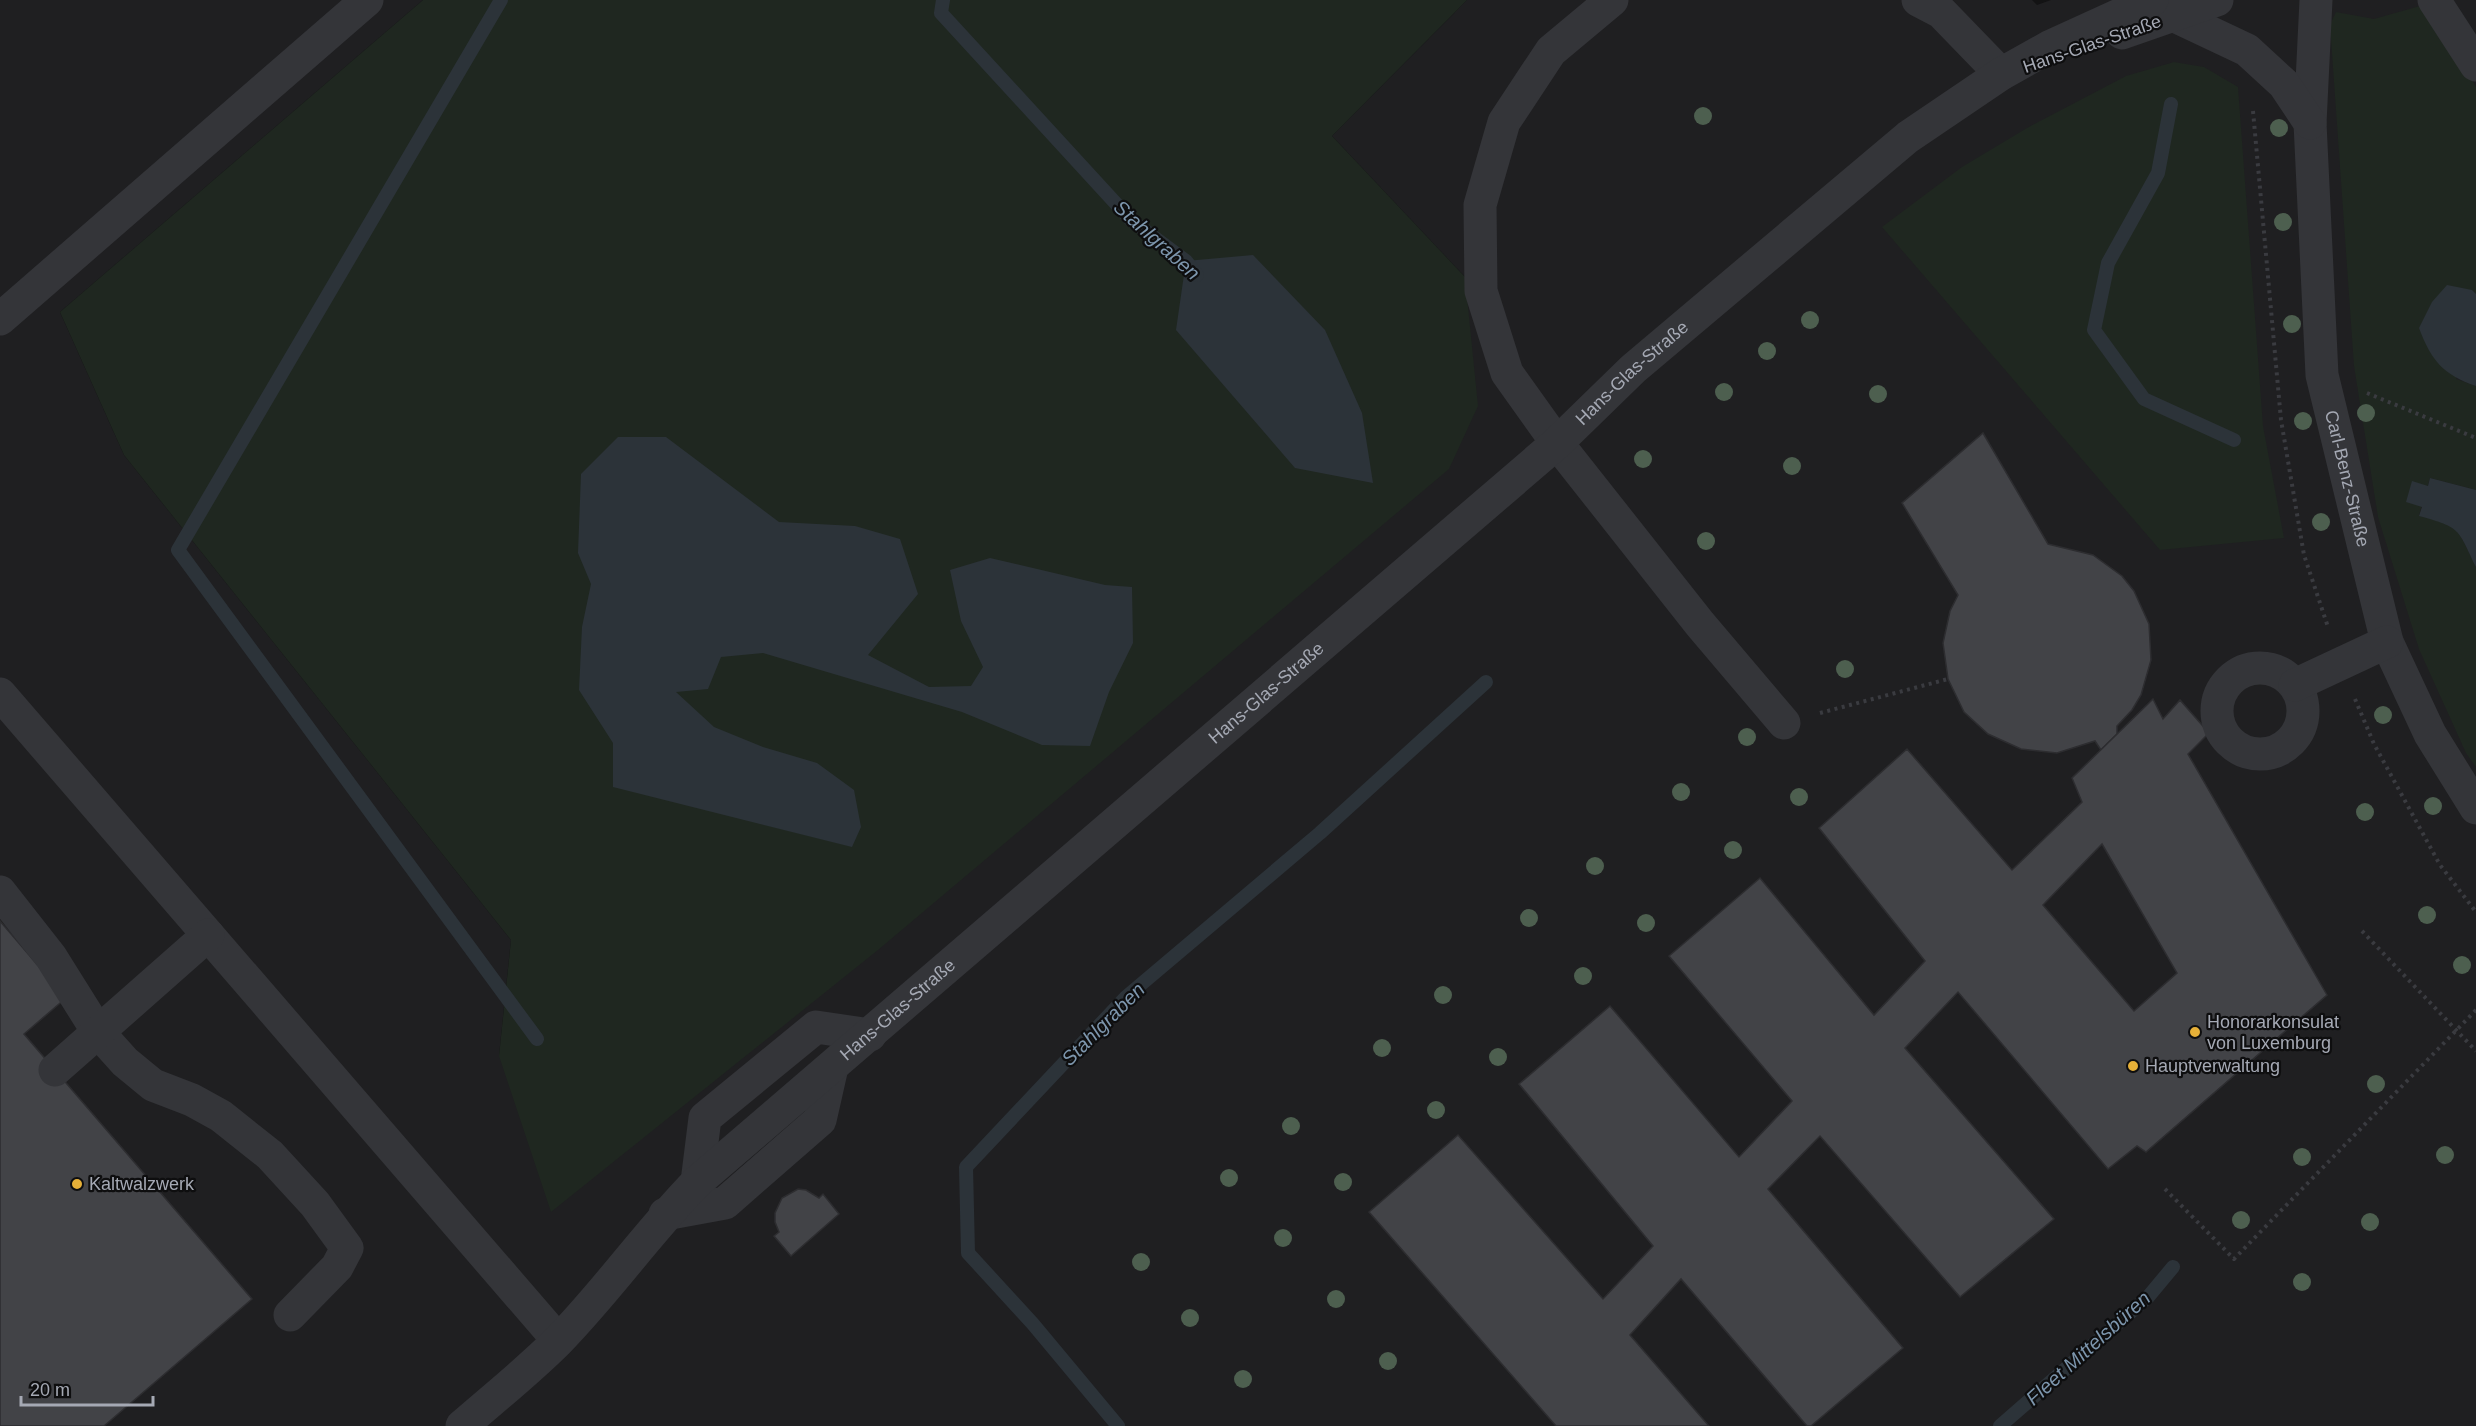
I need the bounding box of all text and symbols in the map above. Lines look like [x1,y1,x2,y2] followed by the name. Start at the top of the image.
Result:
[2020,11,2164,77] street label: Hans-Glas-Straße
[1110,196,1204,284] water label: Stahlgraben
[1572,317,1692,429] street label: Hans-Glas-Straße
[2321,408,2373,549] street label: Carl-Benz-Straße
[1205,638,1328,748] street label: Hans-Glas-Straße
[836,955,959,1064] street label: Hans-Glas-Straße
[1057,978,1149,1070] water label: Stahlgraben
[2207,1012,2339,1053] place label: Honorarkonsulat von Luxemburg
[2188,1025,2202,1039] marker: Honorarkonsulat von Luxemburg
[2145,1056,2280,1076] place label: Hauptverwaltung
[2126,1059,2140,1073] marker: Hauptverwaltung
[89,1174,195,1194] place label: Kaltwalzwerk
[70,1177,84,1191] marker: Kaltwalzwerk
[2022,1287,2154,1409] water label: Fleet Mittelsbüren
[21,1369,153,1407] scale bar
[30,1380,70,1400] text: 20 m

